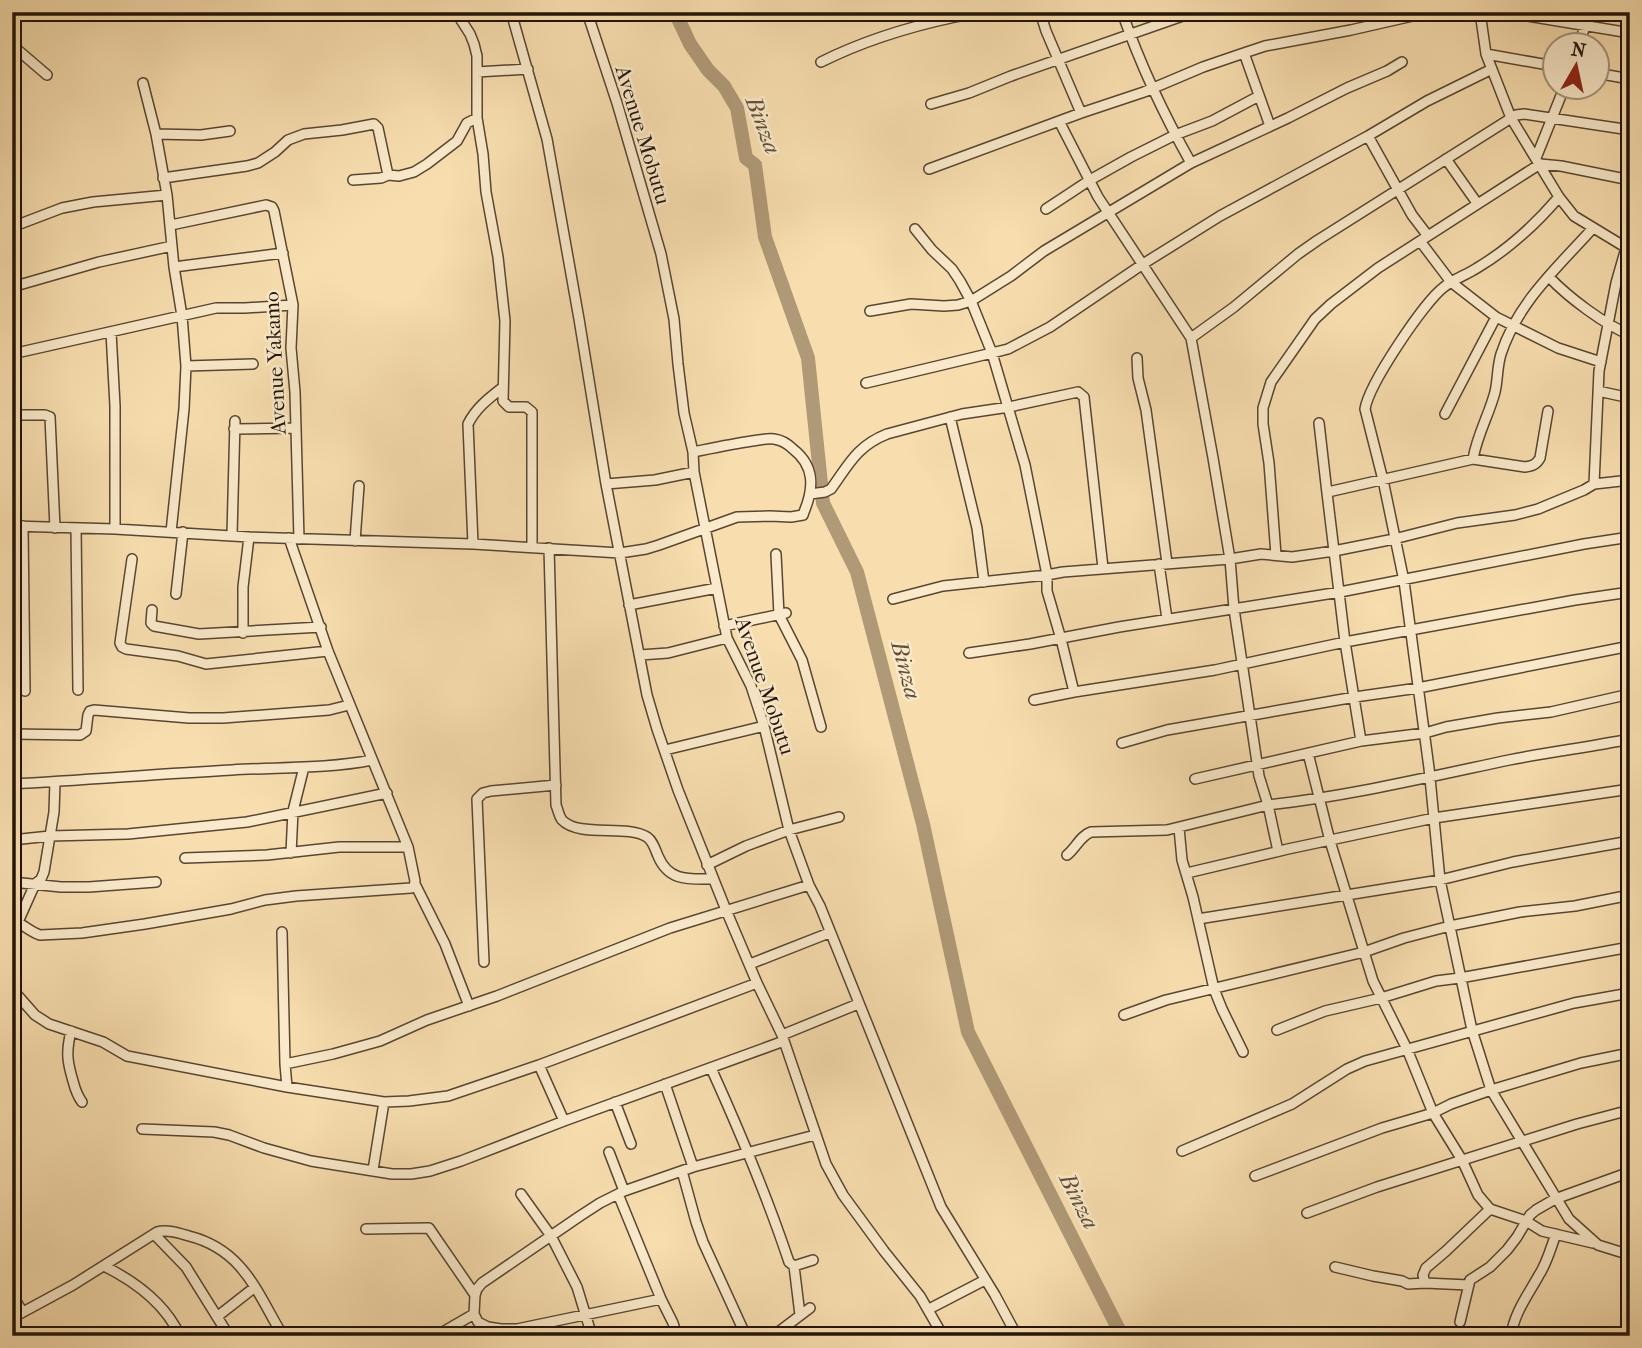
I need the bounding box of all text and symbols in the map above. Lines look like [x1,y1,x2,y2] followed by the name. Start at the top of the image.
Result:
[1540,32,1610,102] north arrow
[1570,38,1588,62] text: N
[610,62,676,207] street label: Avenue Mobutu
[739,91,786,158] water label: Binza
[259,291,291,436] street label: Avenue Yakamo
[730,613,800,758] street label: Avenue Mobutu
[885,636,927,702] water label: Binza
[1053,1167,1105,1234] water label: Binza

